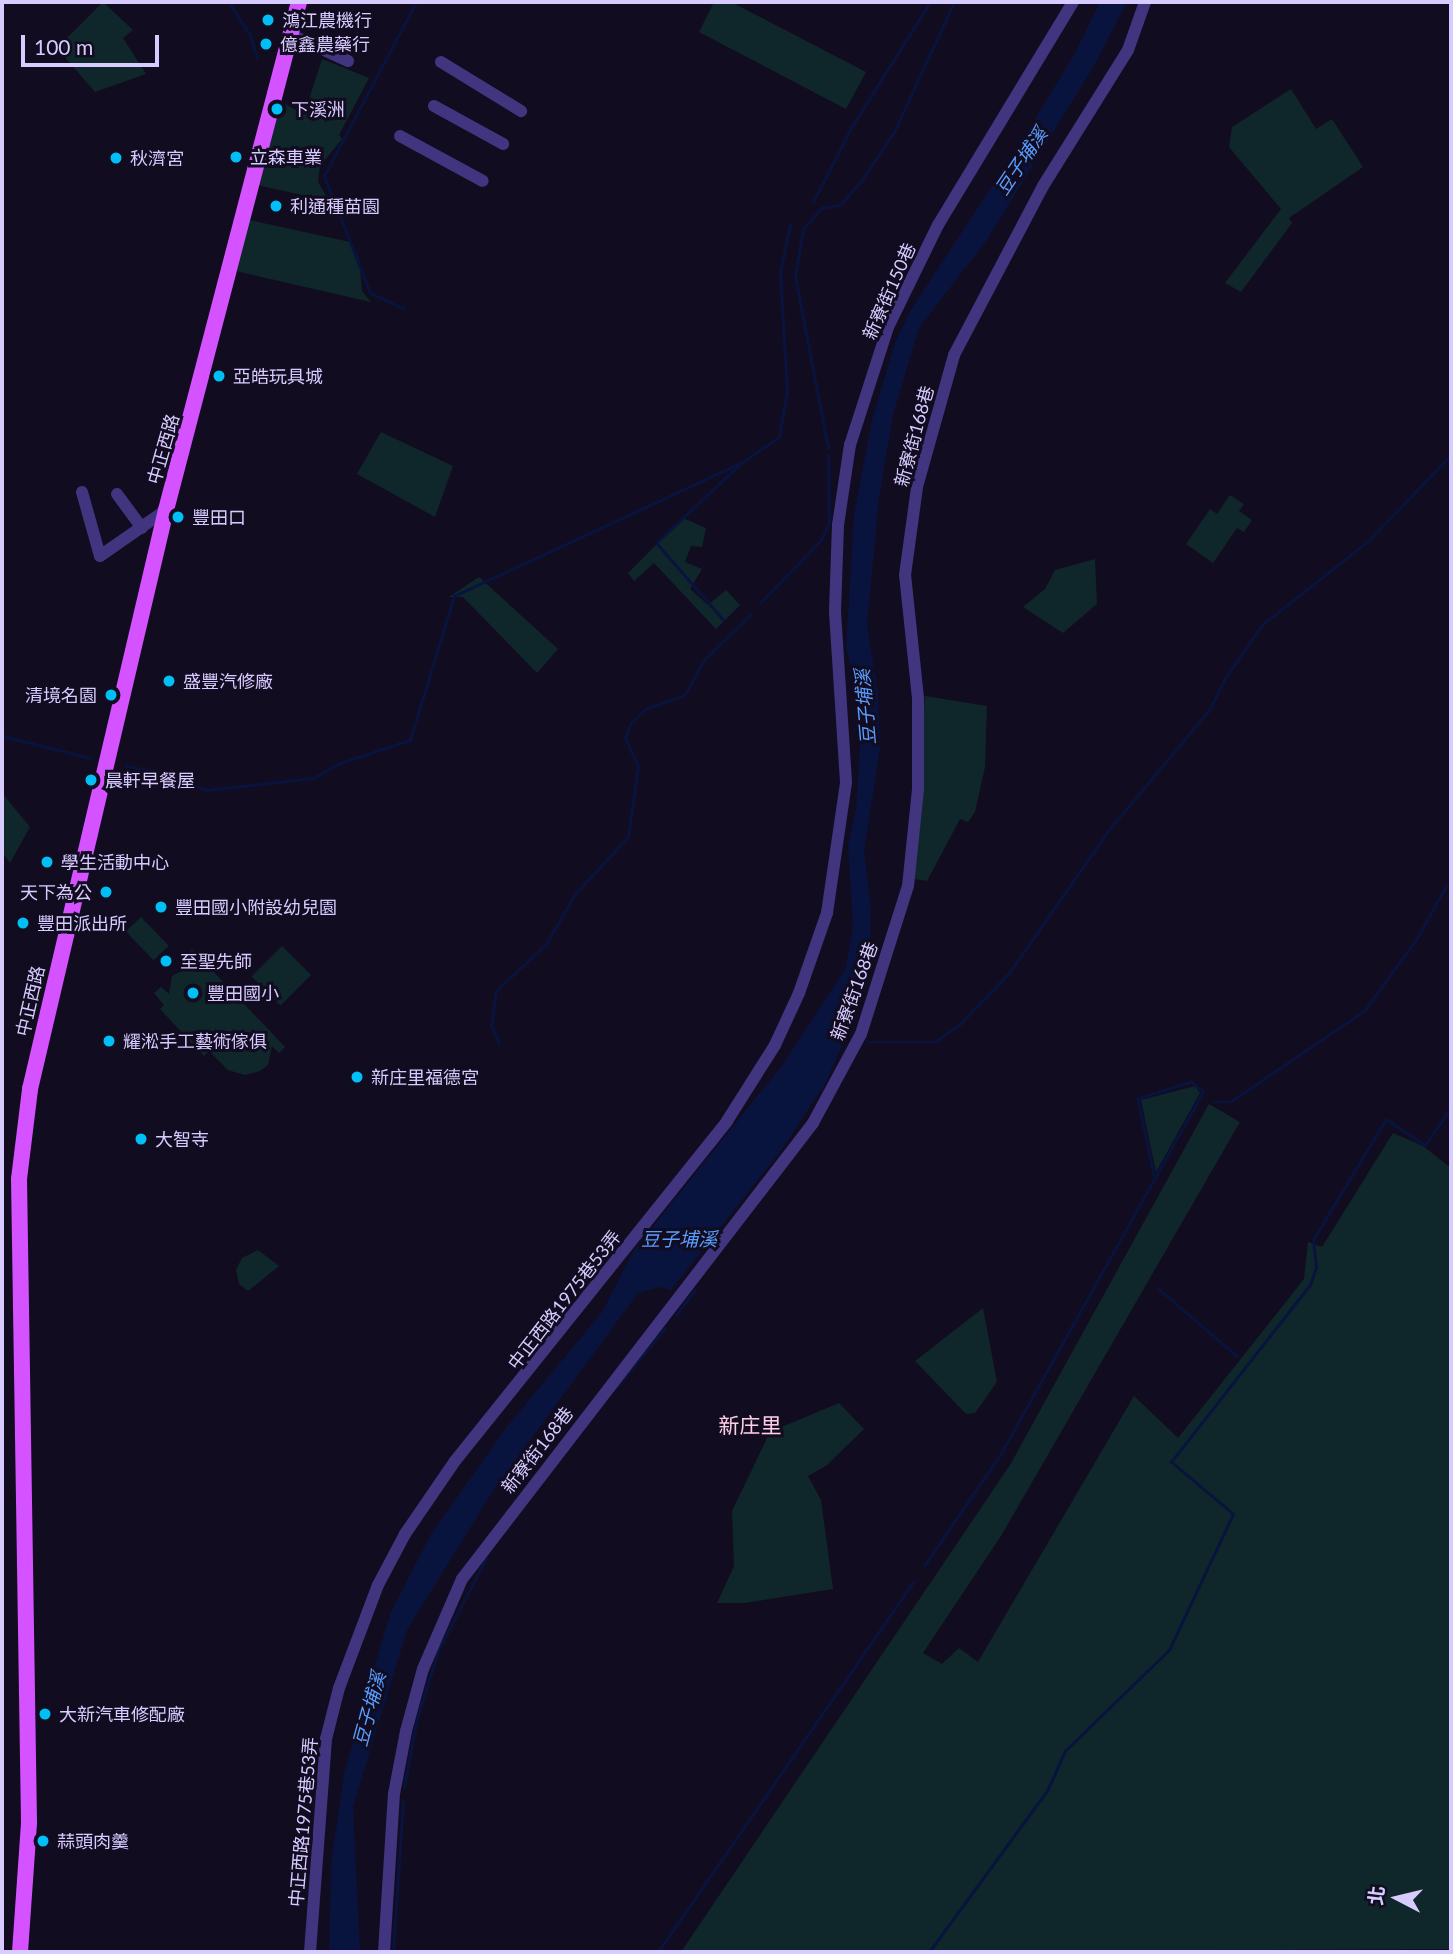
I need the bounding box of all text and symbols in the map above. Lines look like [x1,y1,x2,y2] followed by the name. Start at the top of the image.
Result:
[282,9,372,31] place label: 鴻江農機行
[260,12,276,28] marker: 鴻江農機行
[24,21,163,65] scale bar
[280,33,370,55] place label: 億鑫農藥行
[34,34,93,59] text: 100 m
[258,36,274,52] marker: 億鑫農藥行
[291,98,345,120] place label: 下溪洲
[269,101,285,117] marker: 下溪洲
[990,123,1052,199] water label: 豆子埔溪
[250,146,322,168] place label: 立森車業
[130,147,184,169] place label: 秋濟宮
[228,149,244,165] marker: 立森車業
[108,150,124,166] marker: 秋濟宮
[290,195,380,217] place label: 利通種苗園
[268,198,284,214] marker: 利通種苗園
[858,239,920,343] street label: 新寮街150巷
[233,365,323,387] place label: 亞皓玩具城
[211,368,227,384] marker: 亞皓玩具城
[890,383,938,489] street label: 新寮街168巷
[143,411,183,487] street label: 中正西路
[192,506,246,528] place label: 豐田口
[170,509,186,525] marker: 豐田口
[850,668,880,746] water label: 豆子埔溪
[183,670,273,692] place label: 盛豐汽修廠
[161,673,177,689] marker: 盛豐汽修廠
[25,684,97,706] place label: 清境名園
[103,687,119,703] marker: 清境名園
[105,769,195,791] place label: 晨軒早餐屋
[83,772,99,788] marker: 晨軒早餐屋
[61,851,169,873] place label: 學生活動中心
[39,854,55,870] marker: 學生活動中心
[20,881,92,903] place label: 天下為公
[98,884,114,900] marker: 天下為公
[175,896,337,918] place label: 豐田國小附設幼兒園
[153,899,169,915] marker: 豐田國小附設幼兒園
[37,912,127,934] place label: 豐田派出所
[15,915,31,931] marker: 豐田派出所
[826,939,882,1043] street label: 新寮街168巷
[180,950,252,972] place label: 至聖先師
[158,953,174,969] marker: 至聖先師
[11,963,49,1039] street label: 中正西路
[207,982,279,1004] place label: 豐田國小
[185,985,201,1001] marker: 豐田國小
[123,1030,267,1052] place label: 耀淞手工藝術傢俱
[101,1033,117,1049] marker: 耀淞手工藝術傢俱
[371,1066,479,1088] place label: 新庄里福德宮
[349,1069,365,1085] marker: 新庄里福德宮
[155,1128,209,1150] place label: 大智寺
[133,1131,149,1147] marker: 大智寺
[503,1226,625,1374] street label: 中正西路1975巷53弄
[641,1228,717,1250] water label: 豆子埔溪
[497,1403,577,1497] street label: 新寮街168巷
[719,1412,781,1438] district label: 新庄里
[348,1669,390,1749] water label: 豆子埔溪
[59,1703,185,1725] place label: 大新汽車修配廠
[37,1706,53,1722] marker: 大新汽車修配廠
[285,1736,321,1908] street label: 中正西路1975巷53弄
[57,1830,129,1852] place label: 蒜頭肉羹
[35,1833,51,1849] marker: 蒜頭肉羹
[1362,1863,1432,1933] north arrow
[1363,1885,1388,1906] text: 北

